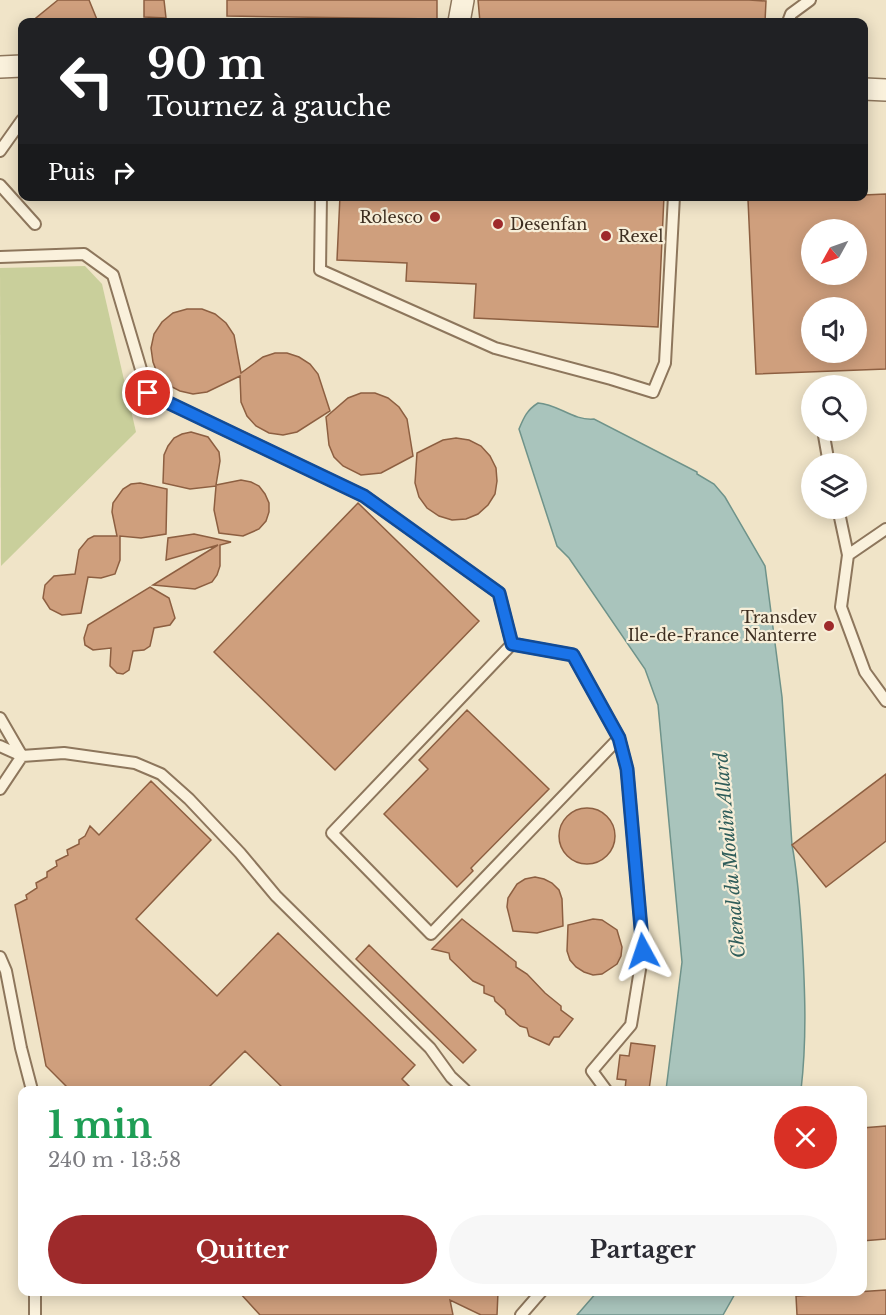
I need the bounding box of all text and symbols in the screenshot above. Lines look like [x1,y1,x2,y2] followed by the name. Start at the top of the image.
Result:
[147,38,265,90] text: 90 m
[48,42,126,120] icon: left
[147,90,391,123] text: Tournez à gauche
[107,156,140,189] icon: right
[48,159,95,186] text: Puis
[359,207,423,227] place label: Rolesco
[428,210,442,224] marker: Rolesco
[510,214,587,234] place label: Desenfan
[491,217,505,231] marker: Desenfan
[801,219,867,285] north arrow
[801,219,867,519] map controls
[618,226,663,246] place label: Rexel
[599,229,613,243] marker: Rexel
[801,297,867,363] button: sound
[122,367,173,418] pin
[801,375,867,441] button: search
[131,376,164,409] icon: arrive
[801,453,867,519] button: layers
[628,607,817,645] place label: Transdev Ile-de-France Nanterre
[822,619,836,633] marker: Transdev Ile-de-France Nanterre
[710,751,750,959] water label: Chenal du Moulin Allard
[611,919,675,983] position arrow
[48,1103,152,1148] text: 1 min
[774,1106,837,1169] button: close
[48,1148,181,1172] text: 240 m · 13:58
[48,1215,437,1284] button: Quitter
[449,1215,837,1284] button: Partager

